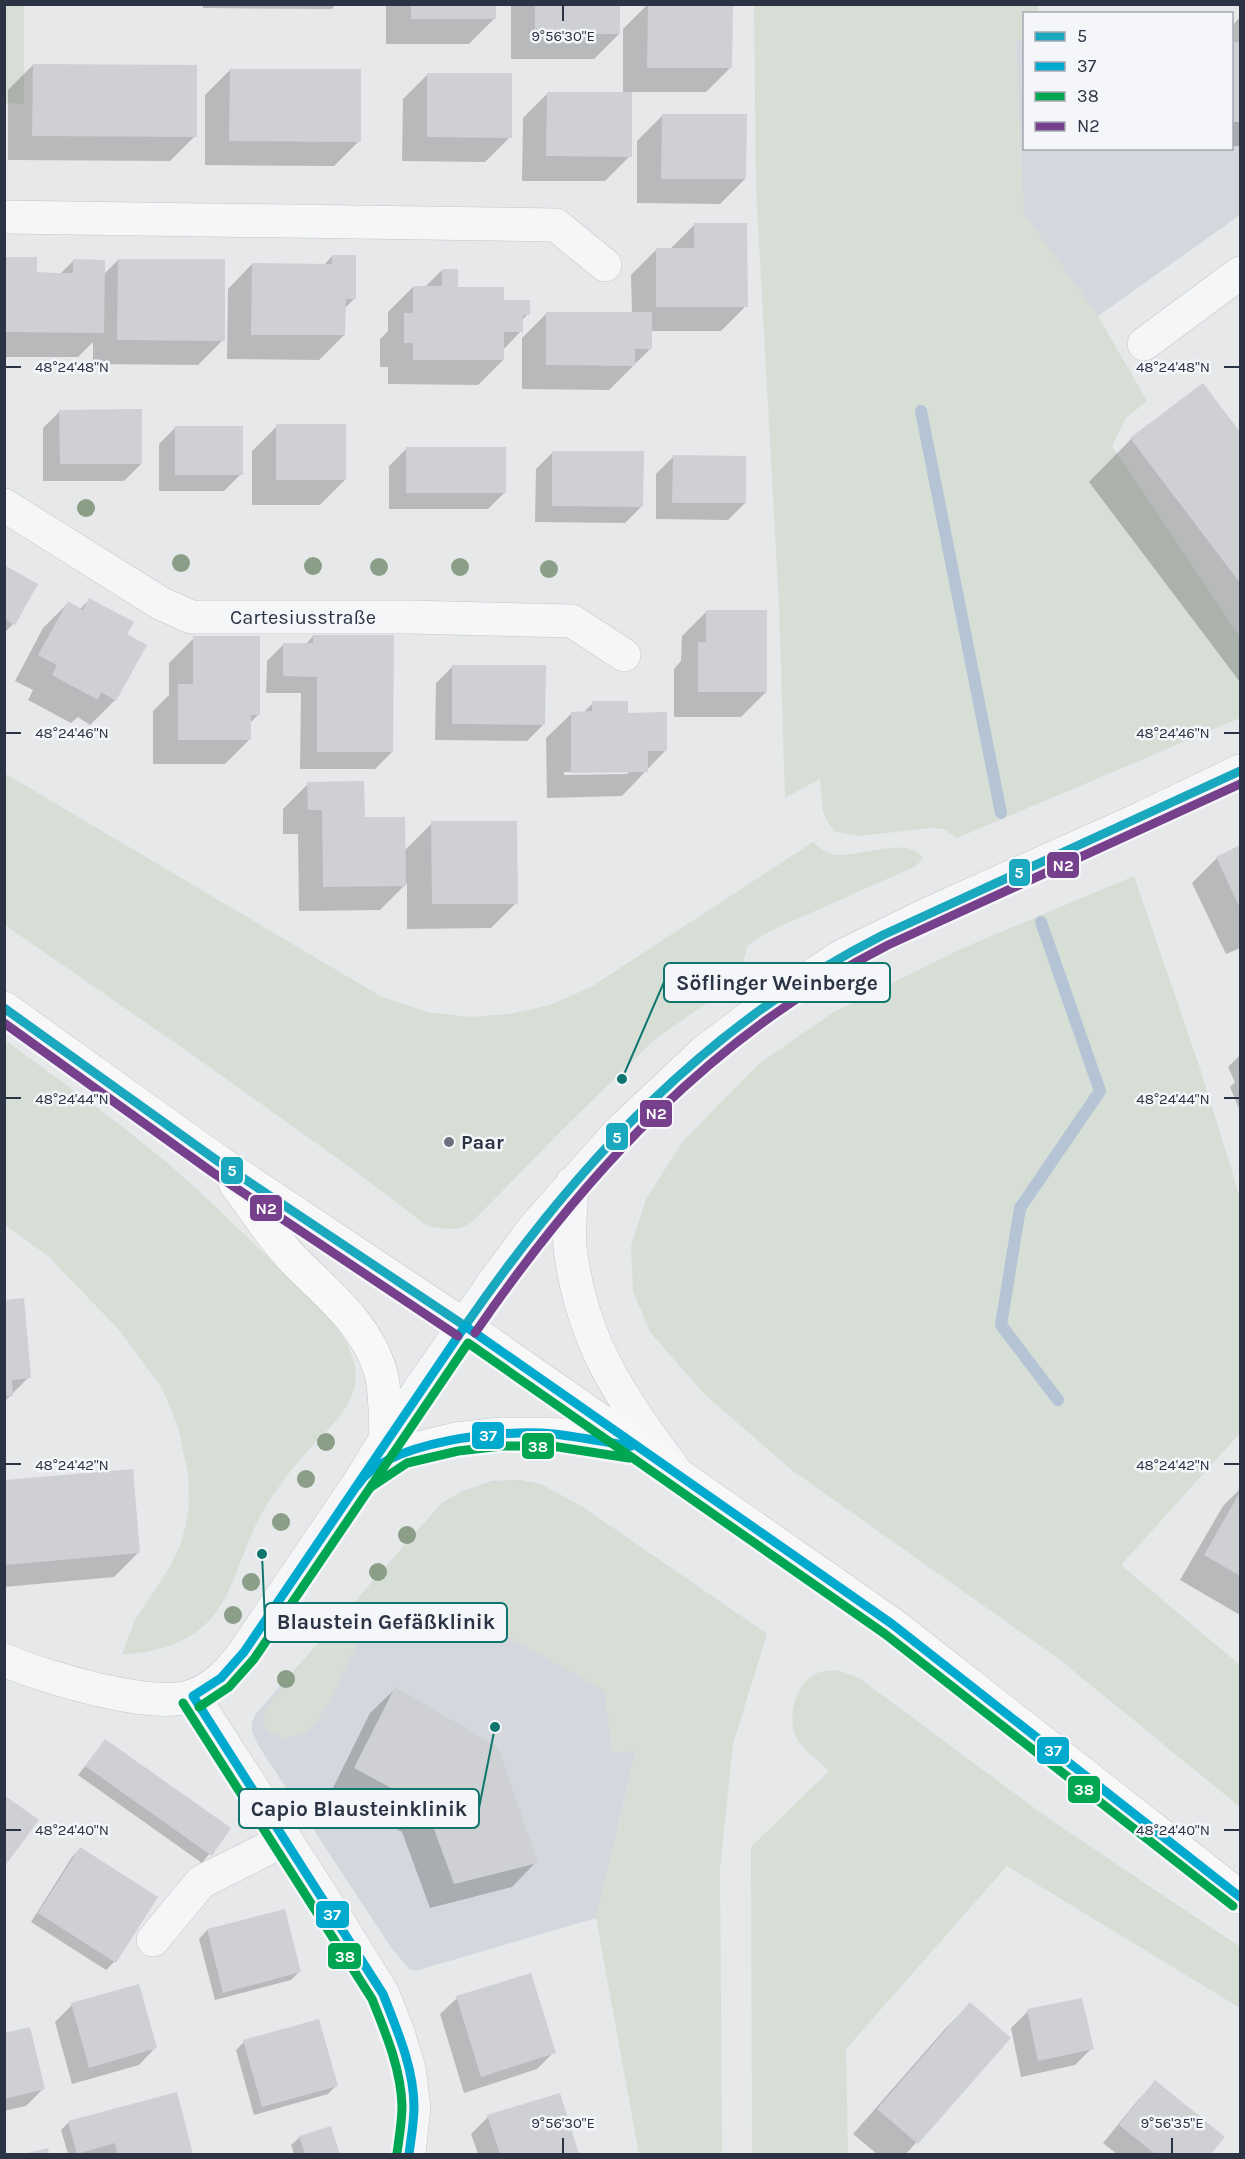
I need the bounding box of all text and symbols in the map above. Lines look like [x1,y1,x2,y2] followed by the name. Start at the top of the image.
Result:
[1023,12,1233,150] legend
[1077,25,1087,47] text: 5
[531,27,595,45] text: 9°56'30"E
[1077,55,1097,77] text: 37
[1077,85,1099,107] text: 38
[1077,115,1100,137] text: N2
[35,358,109,376] text: 48°24'48"N
[1136,358,1210,376] text: 48°24'48"N
[230,606,376,629] street label: Cartesiusstraße
[35,724,109,742] text: 48°24'46"N
[1136,724,1210,742] text: 48°24'46"N
[1046,851,1080,879] line badge: N2
[1052,856,1074,875] text: N2
[1008,858,1031,887] line badge: 5
[1014,863,1024,882] text: 5
[664,963,890,1002] callout: Söflinger Weinberge
[676,971,878,995] text: Söflinger Weinberge
[35,1090,109,1108] text: 48°24'44"N
[1136,1090,1210,1108] text: 48°24'44"N
[639,1099,673,1128] line badge: N2
[645,1104,667,1123] text: N2
[605,1122,629,1151] line badge: 5
[612,1128,622,1147] text: 5
[461,1131,504,1154] place label: Paar
[442,1135,456,1149] marker: Paar
[220,1156,244,1185] line badge: 5
[227,1161,237,1180] text: 5
[249,1194,283,1222] line badge: N2
[255,1199,277,1218] text: N2
[471,1421,505,1450] line badge: 37
[479,1426,497,1445] text: 37
[521,1432,555,1460] line badge: 38
[528,1437,548,1456] text: 38
[35,1456,109,1474] text: 48°24'42"N
[1136,1456,1210,1474] text: 48°24'42"N
[265,1603,507,1642] callout: Blaustein Gefäßklinik
[277,1610,496,1634] text: Blaustein Gefäßklinik
[1036,1736,1070,1765] line badge: 37
[1044,1741,1062,1760] text: 37
[1067,1775,1101,1804] line badge: 38
[1074,1780,1094,1799] text: 38
[239,1789,479,1828] callout: Capio Blausteinklinik
[251,1797,468,1821] text: Capio Blausteinklinik
[35,1821,109,1839] text: 48°24'40"N
[1136,1821,1210,1839] text: 48°24'40"N
[315,1900,350,1929] line badge: 37
[323,1905,341,1924] text: 37
[327,1942,362,1970] line badge: 38
[335,1947,355,1966] text: 38
[531,2114,595,2132] text: 9°56'30"E
[1140,2114,1204,2132] text: 9°56'35"E

